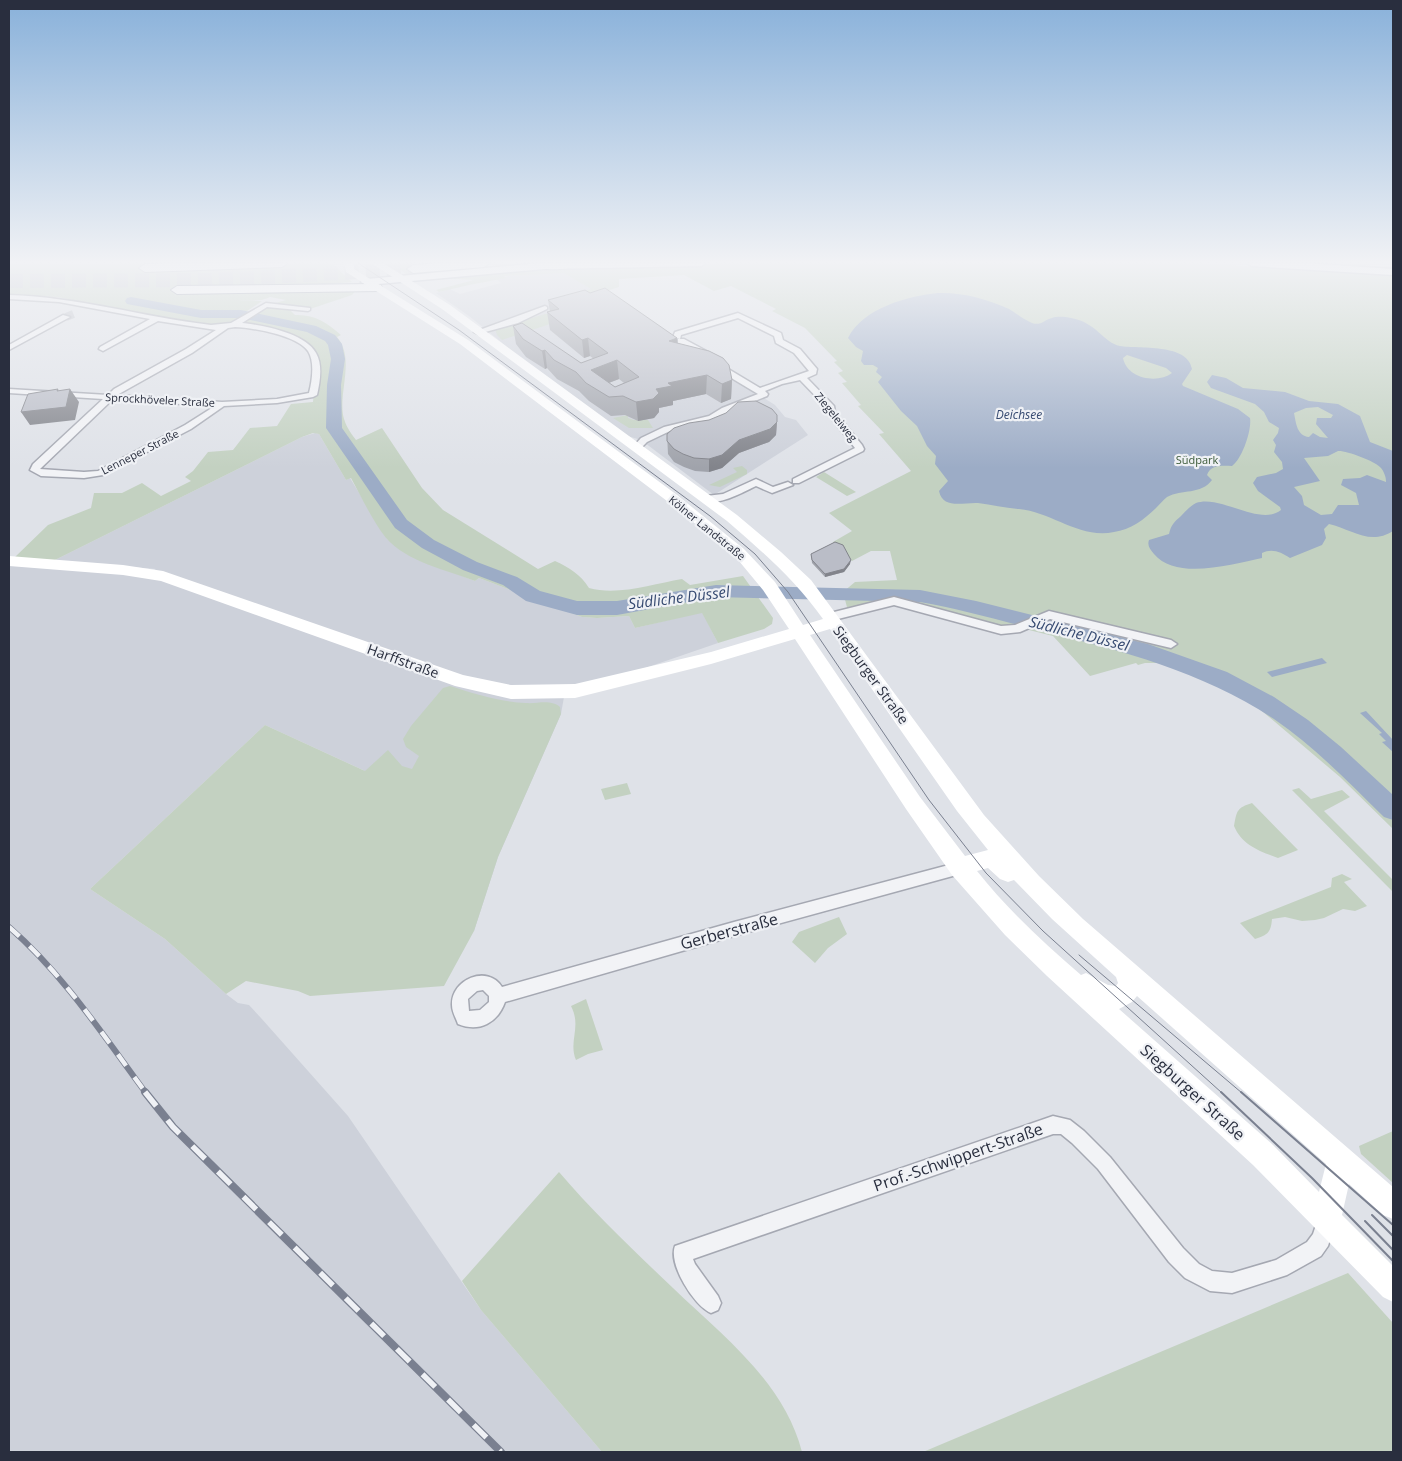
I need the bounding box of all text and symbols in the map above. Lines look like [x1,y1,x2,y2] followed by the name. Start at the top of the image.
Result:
[105,389,215,410] street label: Sprockhöveler Straße
[812,389,861,445] street label: Ziegeleiweg
[996,406,1042,423] water label: Deichsee
[98,425,181,478] street label: Lenneper Straße
[1176,452,1219,467] park label: Südpark
[666,492,749,563] street label: Kölner Landstraße
[627,581,732,613] water label: Südliche Düssel
[1027,611,1132,655] water label: Südliche Düssel
[829,622,914,728] street label: Siegburger Straße
[365,639,442,682] street label: Harffstraße
[678,907,780,955] street label: Gerberstraße
[1136,1039,1250,1145] street label: Siegburger Straße
[870,1118,1046,1196] street label: Prof.-Schwippert-Straße

